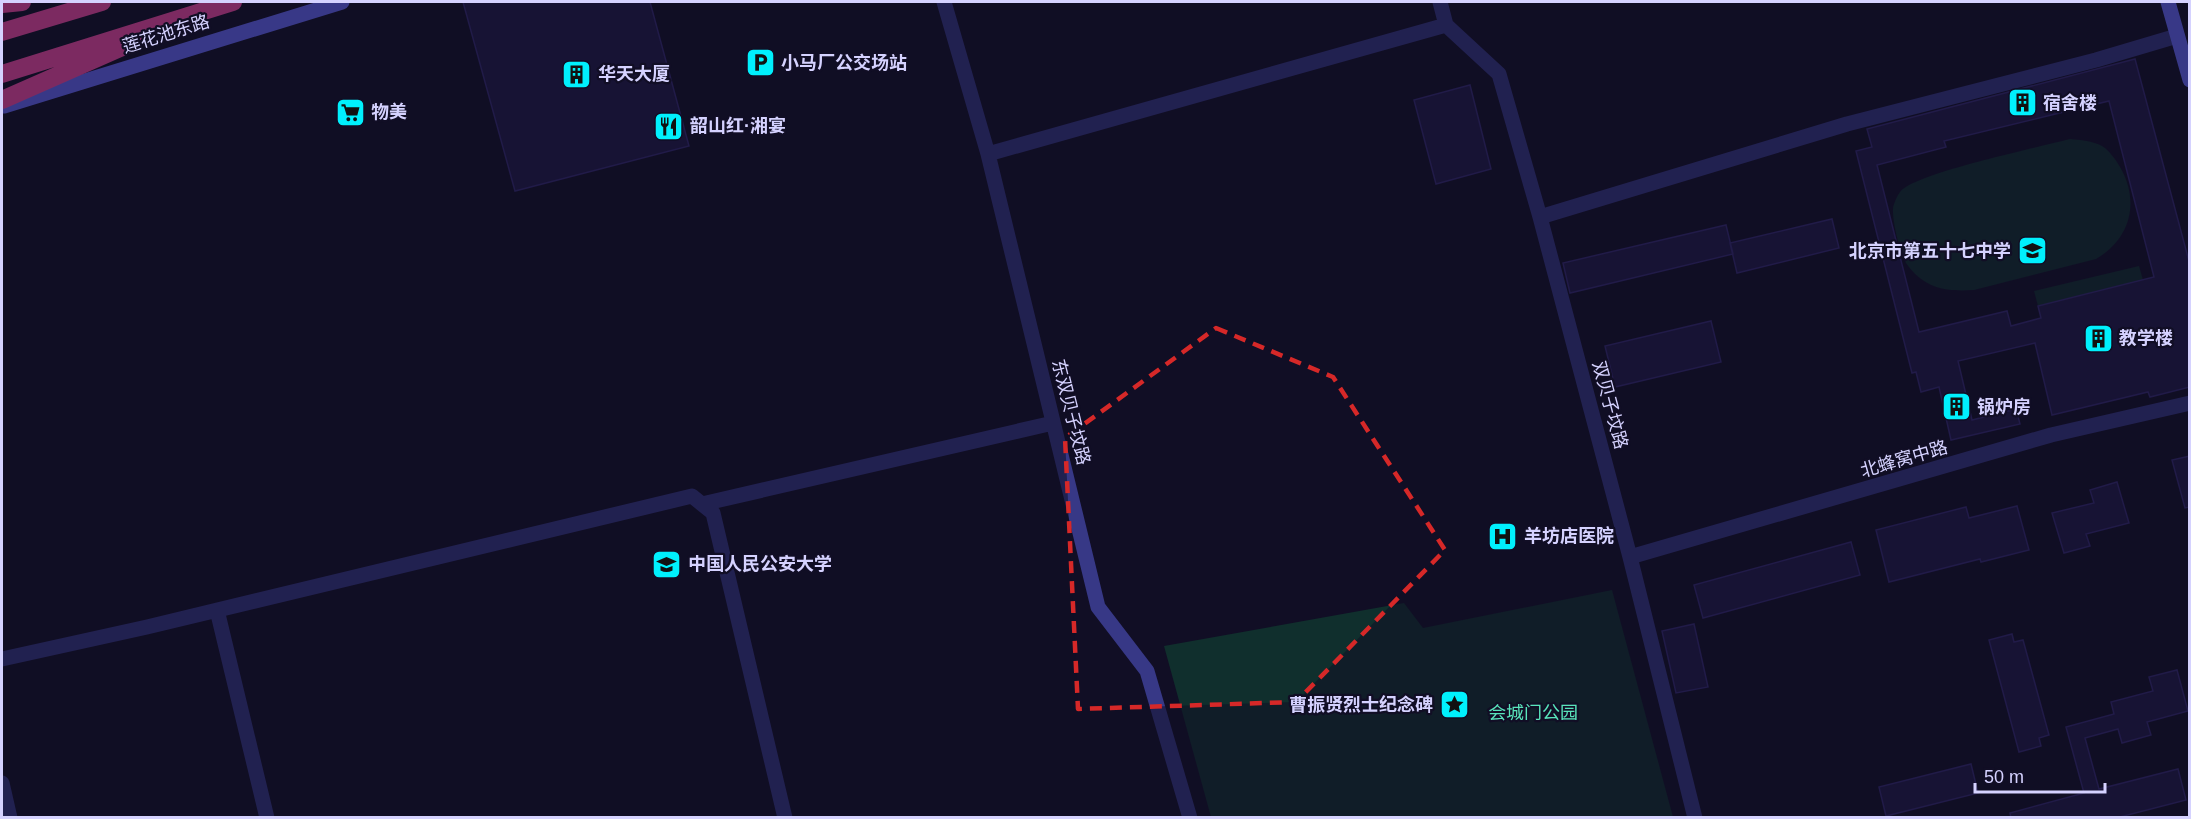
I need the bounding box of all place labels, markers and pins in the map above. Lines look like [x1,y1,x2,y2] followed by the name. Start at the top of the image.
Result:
[744,47,776,79] parking icon: 小马厂公交场站
[781,53,907,73] place label: 小马厂公交场站
[561,58,593,90] building icon: 华天大厦
[598,64,670,84] place label: 华天大厦
[2006,87,2038,119] building icon: 宿舍楼
[2043,93,2097,113] place label: 宿舍楼
[334,96,366,128] supermarket icon: 物美
[371,102,407,122] place label: 物美
[653,110,685,142] restaurant icon: 韶山红·湘宴
[690,116,786,136] place label: 韶山红·湘宴
[2016,235,2048,267] school or university icon: 北京市第五十七中学
[1849,241,2011,261] place label: 北京市第五十七中学
[2082,322,2114,354] building icon: 教学楼
[2119,328,2173,348] place label: 教学楼
[1940,391,1972,423] building icon: 锅炉房
[1977,397,2031,417] place label: 锅炉房
[1487,520,1519,552] hospital icon: 羊坊店医院
[1524,526,1614,546] place label: 羊坊店医院
[651,548,683,580] school or university icon: 中国人民公安大学
[688,554,832,574] place label: 中国人民公安大学
[1438,689,1470,721] place icon: 曹振贤烈士纪念碑
[1289,694,1433,715] place label: 曹振贤烈士纪念碑

